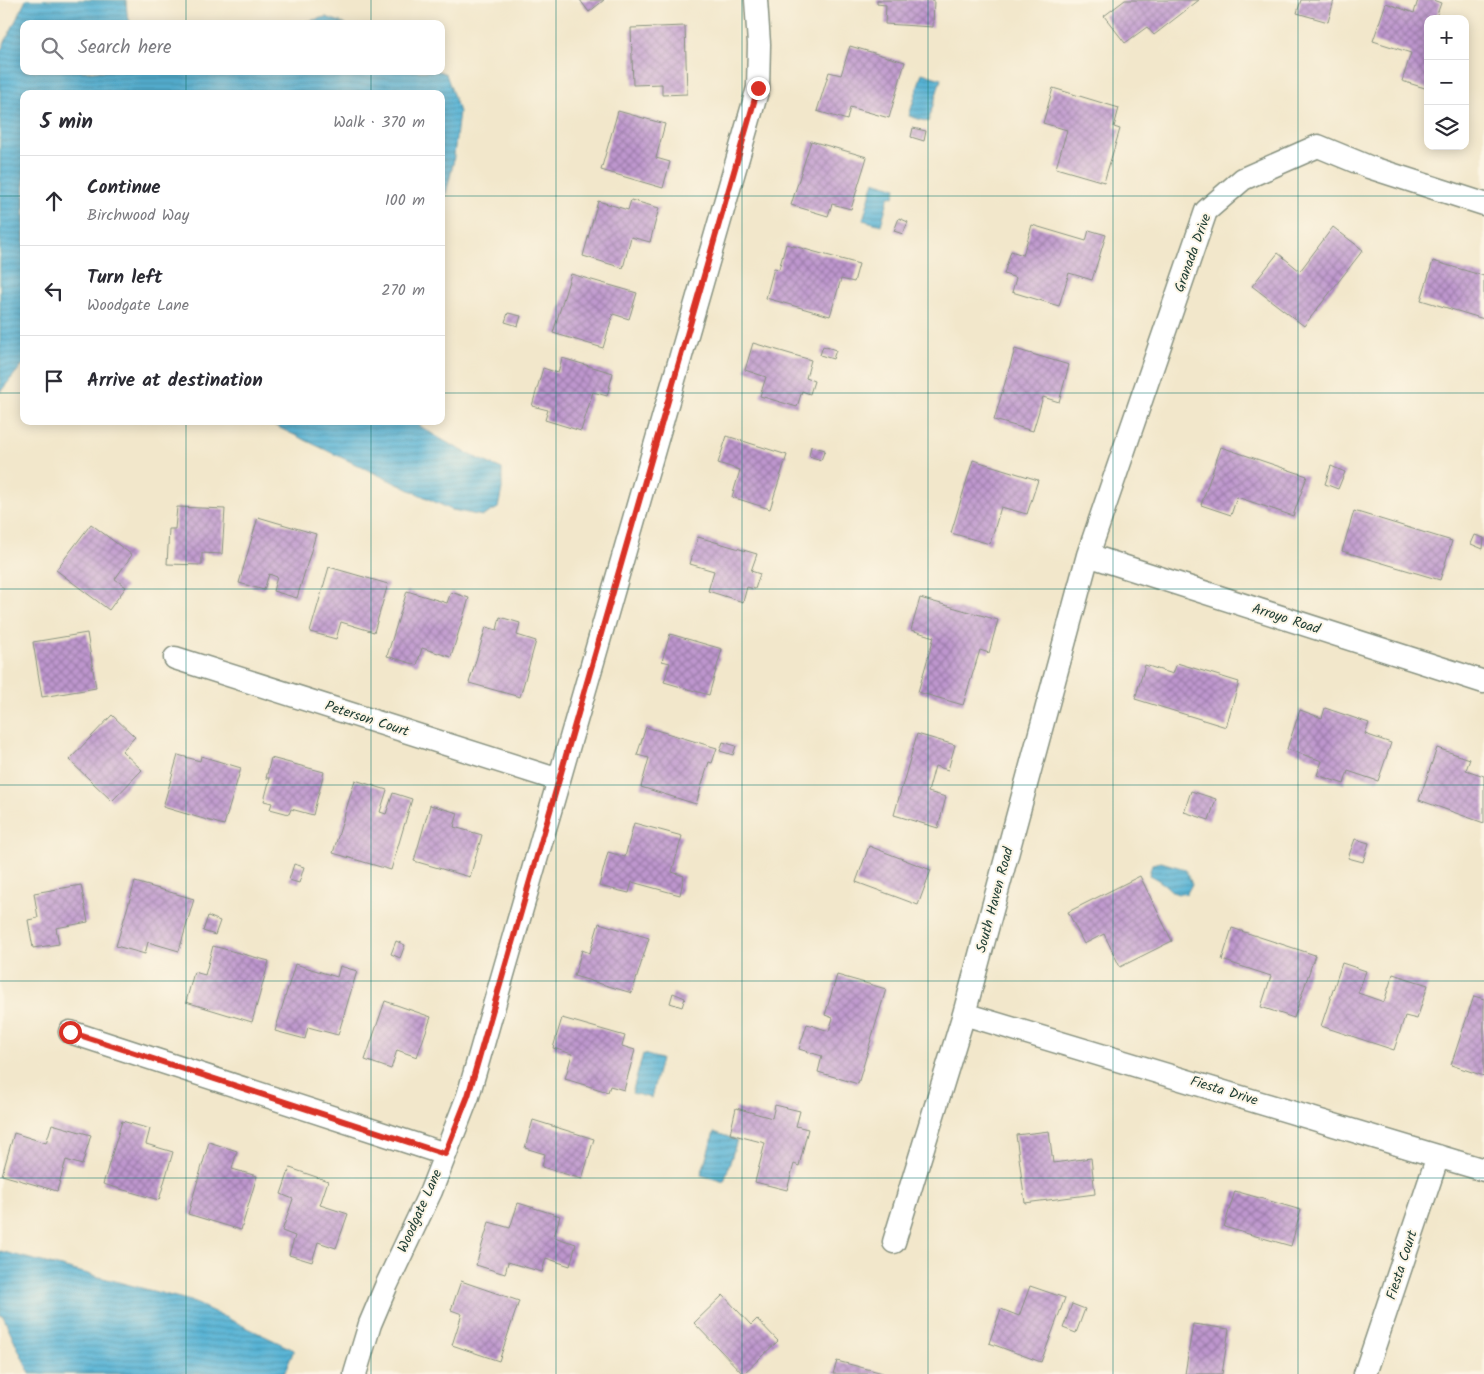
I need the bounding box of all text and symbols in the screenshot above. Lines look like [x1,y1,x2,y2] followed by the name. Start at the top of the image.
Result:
[1424,15,1469,150] map controls
[1424,15,1469,60] button: +
[20,20,445,75] search box
[78,33,172,63] text: Search here
[38,34,66,62] icon: search
[1424,60,1469,105] button: −
[747,77,770,100] route end
[1424,105,1469,150] button: layers
[40,106,93,139] text: 5 min
[333,110,425,135] text: Walk · 370 m
[87,173,160,203] text: Continue
[40,187,68,215] icon: ahead
[385,188,425,213] text: 100 m
[87,203,189,228] text: Birchwood Way
[1169,210,1218,295] street label: Granada Drive
[87,263,162,293] text: Turn left
[40,277,68,305] icon: left
[381,278,425,303] text: 270 m
[87,293,189,318] text: Woodgate Lane
[87,366,263,396] text: Arrive at destination
[40,367,68,395] icon: arrive
[1249,598,1324,641] street label: Arroyo Road
[322,695,412,743] street label: Peterson Court
[970,844,1020,955] street label: South Haven Road
[59,1021,82,1044] route start
[1187,1070,1261,1112] street label: Fiesta Drive
[392,1165,448,1256] street label: Woodgate Lane
[1380,1227,1424,1303] street label: Fiesta Court

